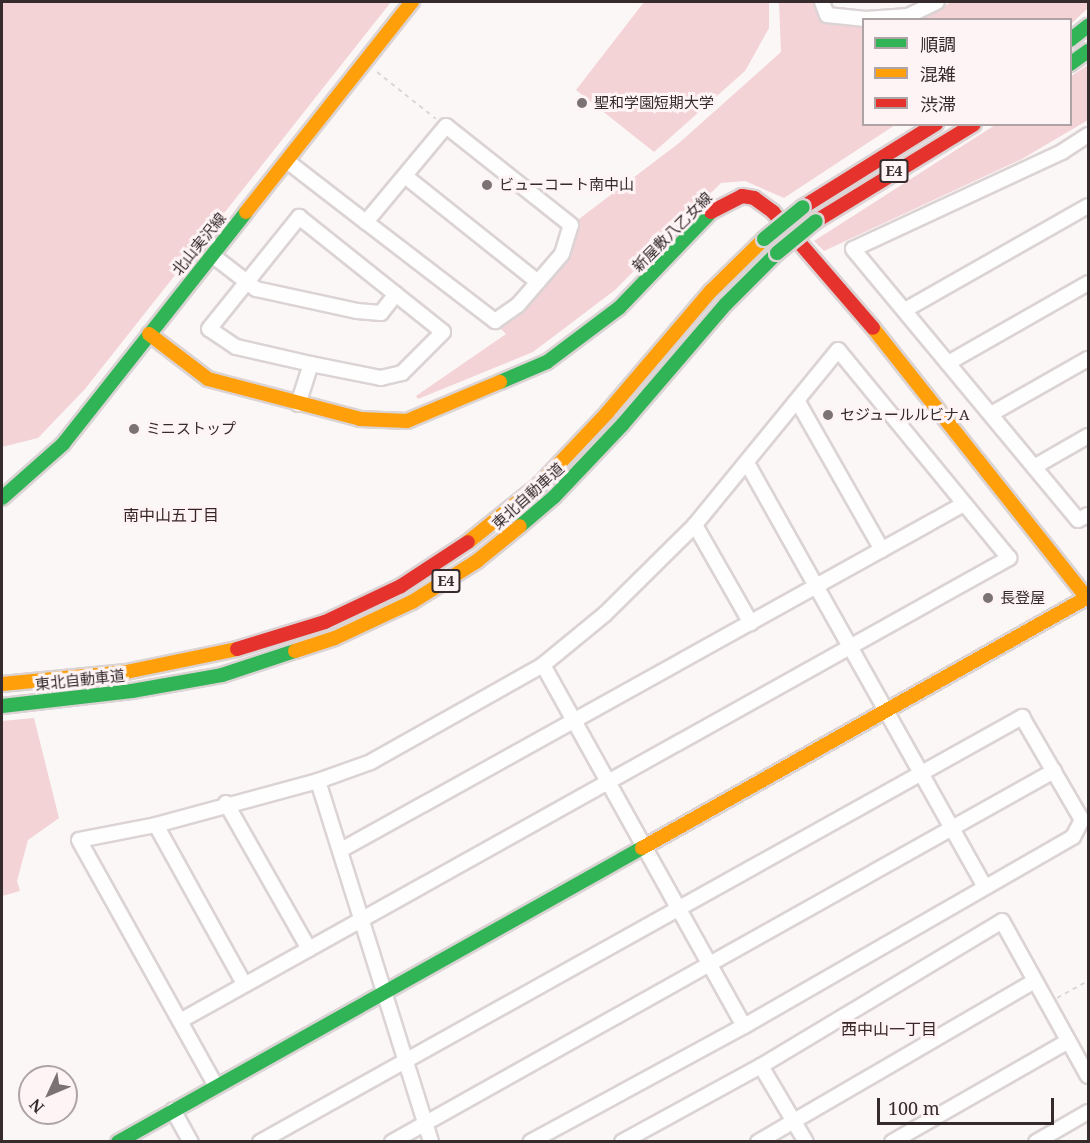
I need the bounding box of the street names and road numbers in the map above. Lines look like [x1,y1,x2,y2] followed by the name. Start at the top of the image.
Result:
[879,160,909,182] road number: E4
[629,189,715,275] street label: 新屋敷八乙女線
[168,209,230,279] street label: 北山実沢線
[489,459,567,533] street label: 東北自動車道
[431,570,461,592] road number: E4
[34,666,126,694] street label: 東北自動車道

